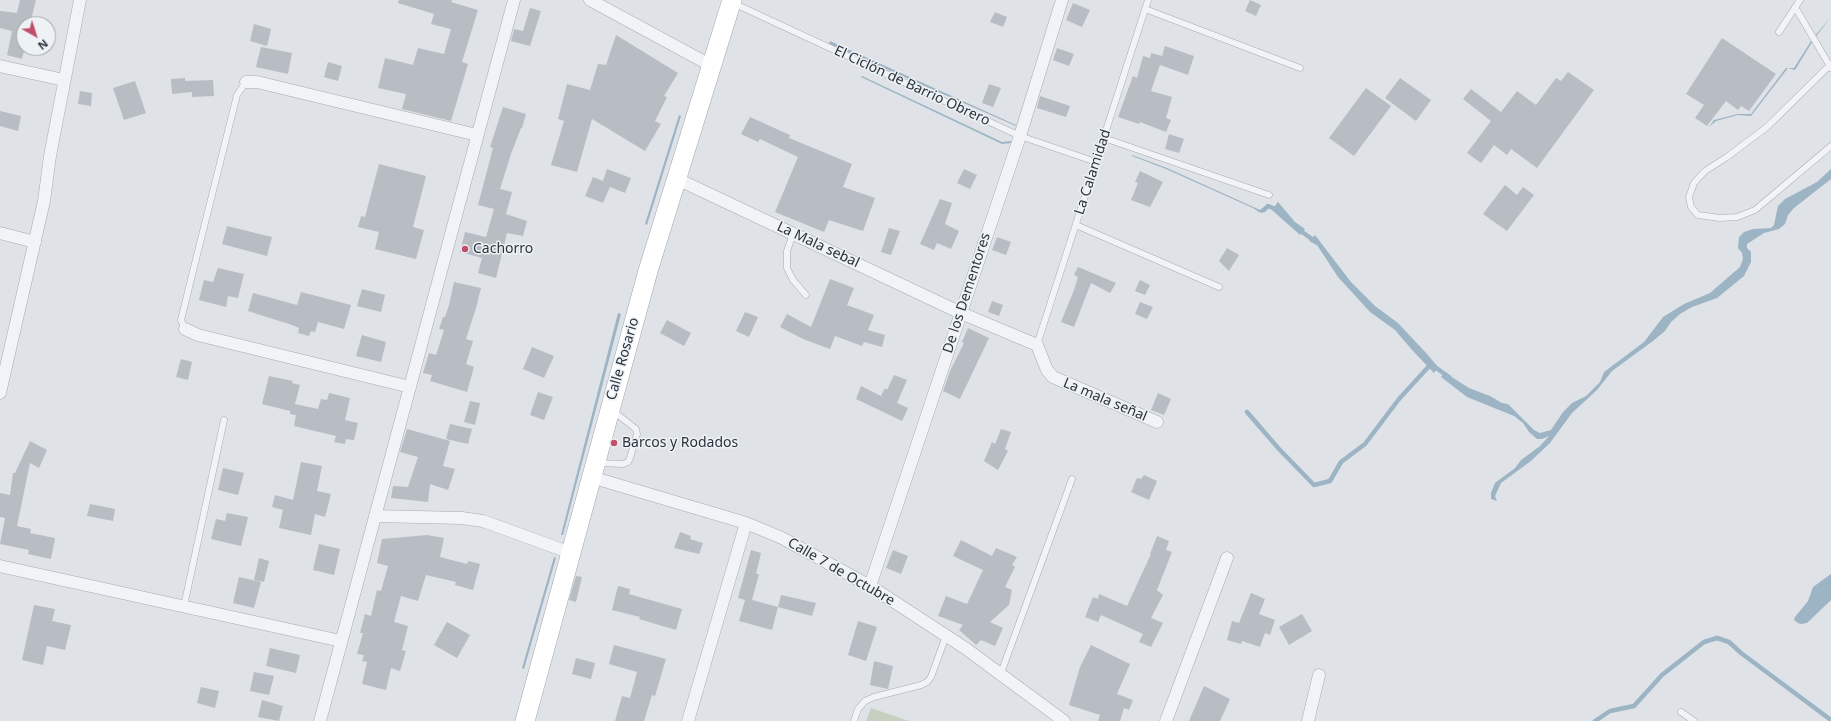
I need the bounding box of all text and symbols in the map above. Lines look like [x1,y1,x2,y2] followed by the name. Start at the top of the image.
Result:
[16,16,56,56] north arrow
[35,36,51,54] text: N
[831,42,993,130] street label: El Ciclón de Barrio Obrero
[1071,127,1115,217] street label: La Calamidad
[774,219,862,271] street label: La Mala sebal
[940,231,994,355] street label: De los Dementores
[473,241,533,257] place label: Cachorro
[460,244,470,254] marker: Cachorro
[603,316,643,402] street label: Calle Rosario
[1060,375,1150,425] street label: La mala señal
[622,435,738,451] place label: Barcos y Rodados
[609,438,619,448] marker: Barcos y Rodados
[785,535,897,609] street label: Calle 7 de Octubre

